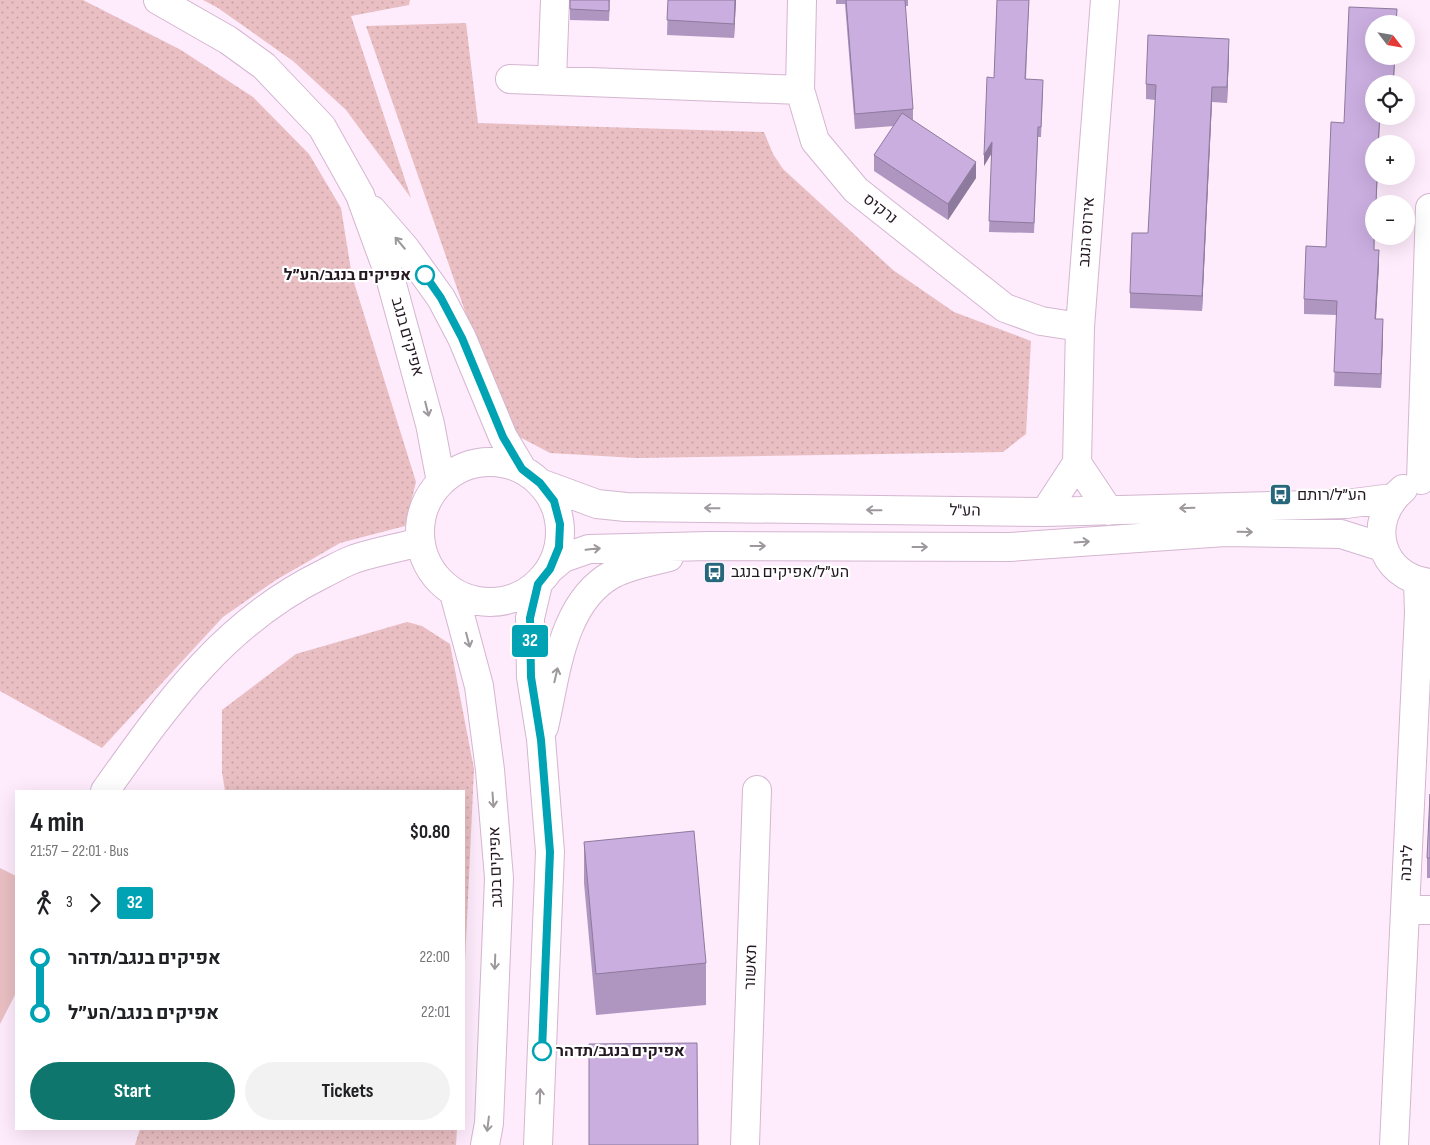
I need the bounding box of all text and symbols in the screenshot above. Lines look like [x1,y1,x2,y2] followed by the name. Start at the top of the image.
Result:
[1365,15,1415,65] north arrow
[1365,15,1415,245] map controls
[1365,75,1415,125] button: locate
[1365,135,1415,185] button: +
[859,190,901,228] street label: נרקיס
[1365,195,1415,245] button: −
[1075,196,1099,268] street label: אירוס הנגב
[394,236,406,249] one-way arrow
[415,265,435,285] marker: אפיקים בנגב/הע״ל
[284,266,411,285] place label: אפיקים בנגב/הע״ל
[387,295,427,379] street label: אפיקים בנגב
[422,400,432,416] one-way arrow
[1269,483,1293,507] bus stop icon: הע״ל/רותם
[1297,486,1367,505] place label: הע״ל/רותם
[949,501,981,521] street label: הע"ל
[704,503,720,513] one-way arrow
[1179,504,1195,513] one-way arrow
[866,505,882,515] one-way arrow
[1236,527,1252,537] one-way arrow
[1074,538,1090,547] one-way arrow
[749,541,765,551] one-way arrow
[912,542,928,552] one-way arrow
[585,544,601,554] one-way arrow
[703,560,727,584] bus stop icon: הע״ל/אפיקים בנגב
[731,563,849,582] place label: הע״ל/אפיקים בנגב
[508,625,552,657] line badge: 32
[522,630,538,651] text: 32
[464,631,473,647] one-way arrow
[552,667,561,683] one-way arrow
[488,792,497,808] one-way arrow
[30,806,84,839] text: 4 min
[409,821,450,844] text: $0.80
[485,826,507,908] street label: אפיקים בנגב
[30,842,129,861] text: 21:57 – 22:01 · Bus
[1397,844,1417,882] street label: ליבנה
[30,889,58,917] icon: walk
[81,889,109,917] icon: forward
[127,892,143,913] text: 32
[66,893,73,912] text: 3
[741,944,761,990] street label: תאשור
[68,947,221,970] text: אפיקים בנגב/תדהר
[420,948,450,967] text: 22:00
[491,954,500,970] one-way arrow
[68,1002,219,1025] text: אפיקים בנגב/הע״ל
[421,1003,450,1022] text: 22:01
[532,1041,552,1061] marker: אפיקים בנגב/תדהר
[556,1042,685,1061] place label: אפיקים בנגב/תדהר
[30,1062,235,1120] button: Start
[245,1062,450,1120] button: Tickets
[536,1089,545,1105] one-way arrow
[483,1116,493,1132] one-way arrow

